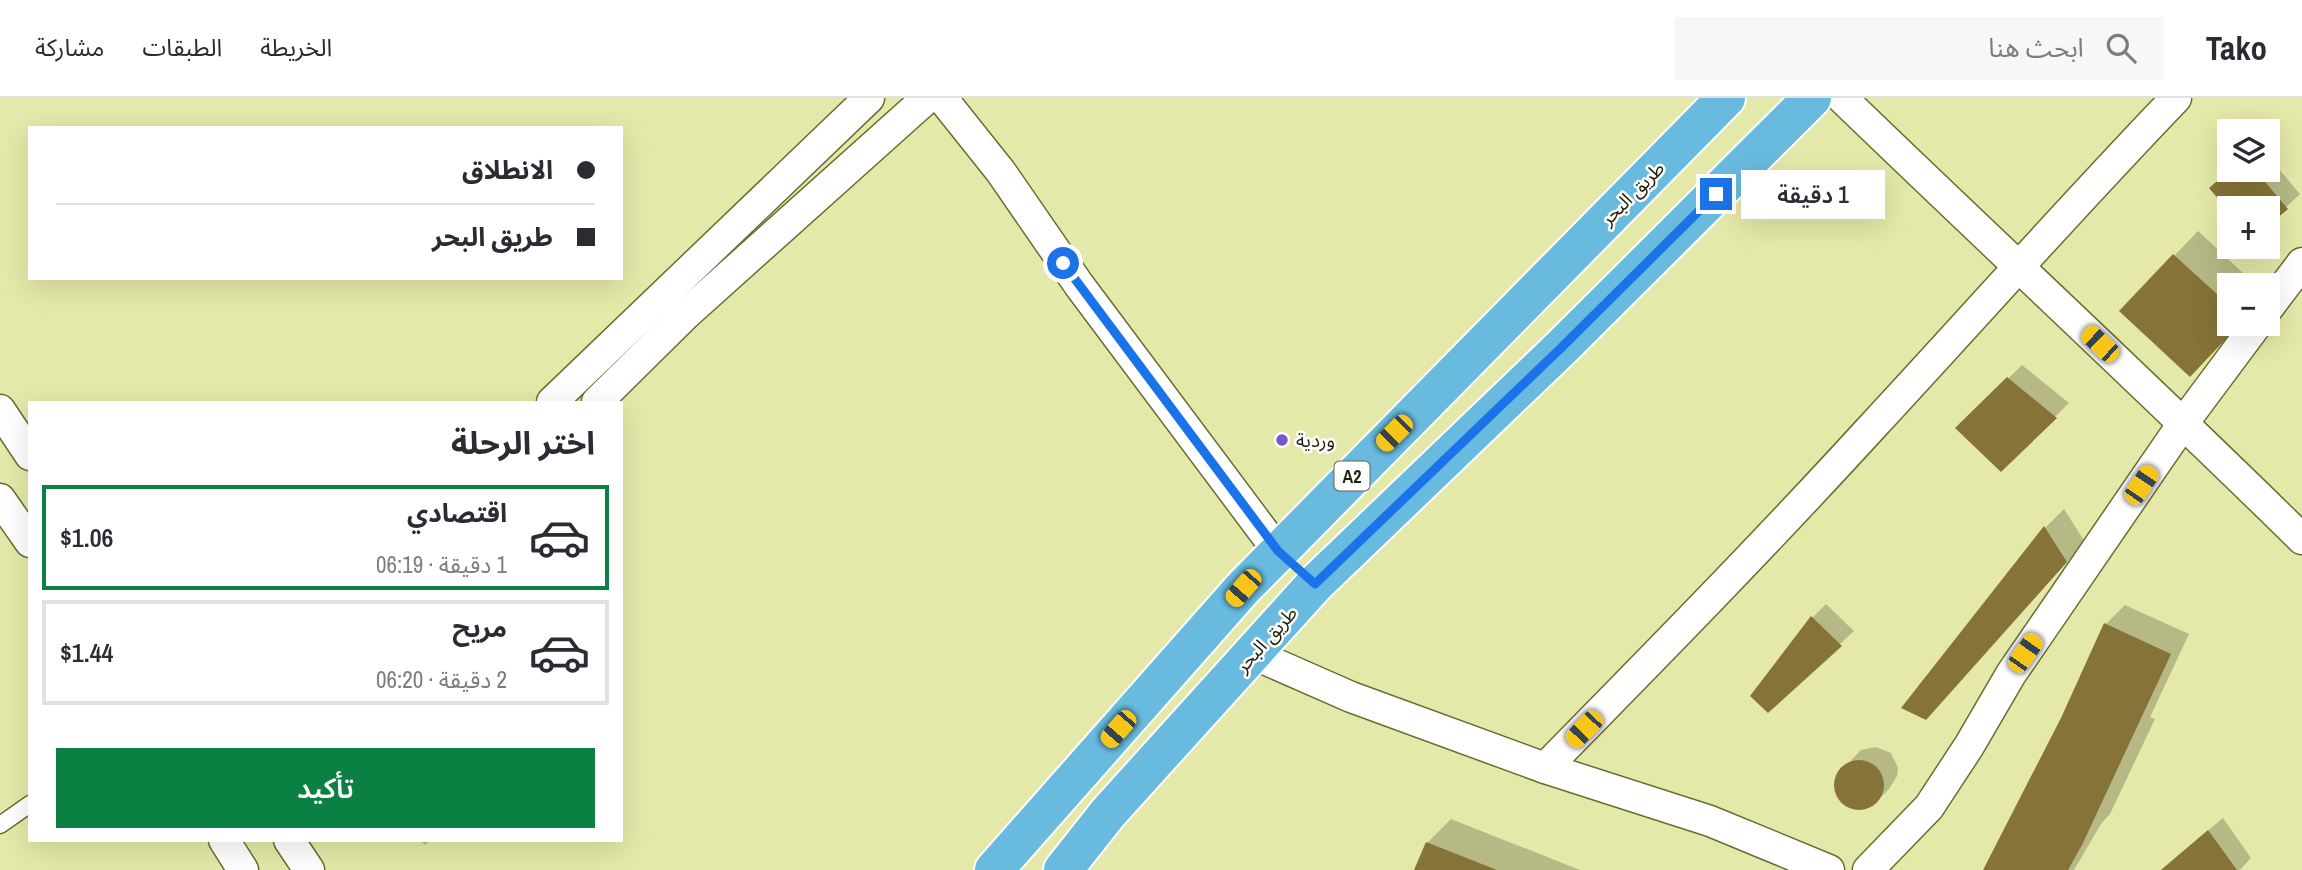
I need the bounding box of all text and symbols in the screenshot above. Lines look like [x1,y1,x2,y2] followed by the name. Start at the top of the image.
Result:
[1674,17,2164,80] search box
[2206,26,2267,70] text: Tako
[2102,29,2140,67] icon: search
[1988,30,2084,65] text: ابحث هنا
[35,31,104,63] text: مشاركة
[142,31,222,63] text: الطبقات
[260,31,332,63] text: الخريطة
[2217,119,2280,336] map controls
[2217,119,2280,182] button: layers
[462,152,553,187] text: الانطلاق
[1594,155,1670,231] street label: طريق البحر
[1740,170,1884,218] callout: 1 دقيقة
[1700,178,1732,210] route end
[1777,179,1849,210] text: 1 دقيقة
[2217,196,2280,259] button: +
[432,219,553,254] text: طريق البحر
[1047,247,1079,279] route start
[2217,273,2280,336] button: −
[2078,322,2123,366] car
[1372,411,1417,455] car
[451,421,595,464] text: اختر الرحلة
[1296,427,1335,453] place label: وردية
[1274,432,1290,448] marker: وردية
[1334,462,1370,490] road number: A2
[2121,462,2162,508] car
[407,495,507,530] text: اقتصادي
[528,506,591,569] icon: car
[60,520,113,555] text: $1.06
[376,549,507,580] text: 1 دقيقة · 06:19
[1222,565,1265,611] car
[1229,600,1303,678] street label: طريق البحر
[452,610,507,645] text: مريح
[528,621,591,684] icon: car
[2005,630,2046,676] car
[60,635,113,670] text: $1.44
[376,664,507,695] text: 2 دقيقة · 06:20
[1097,706,1140,752] car
[1562,707,1607,751] car
[56,748,595,828] button: تأكيد

